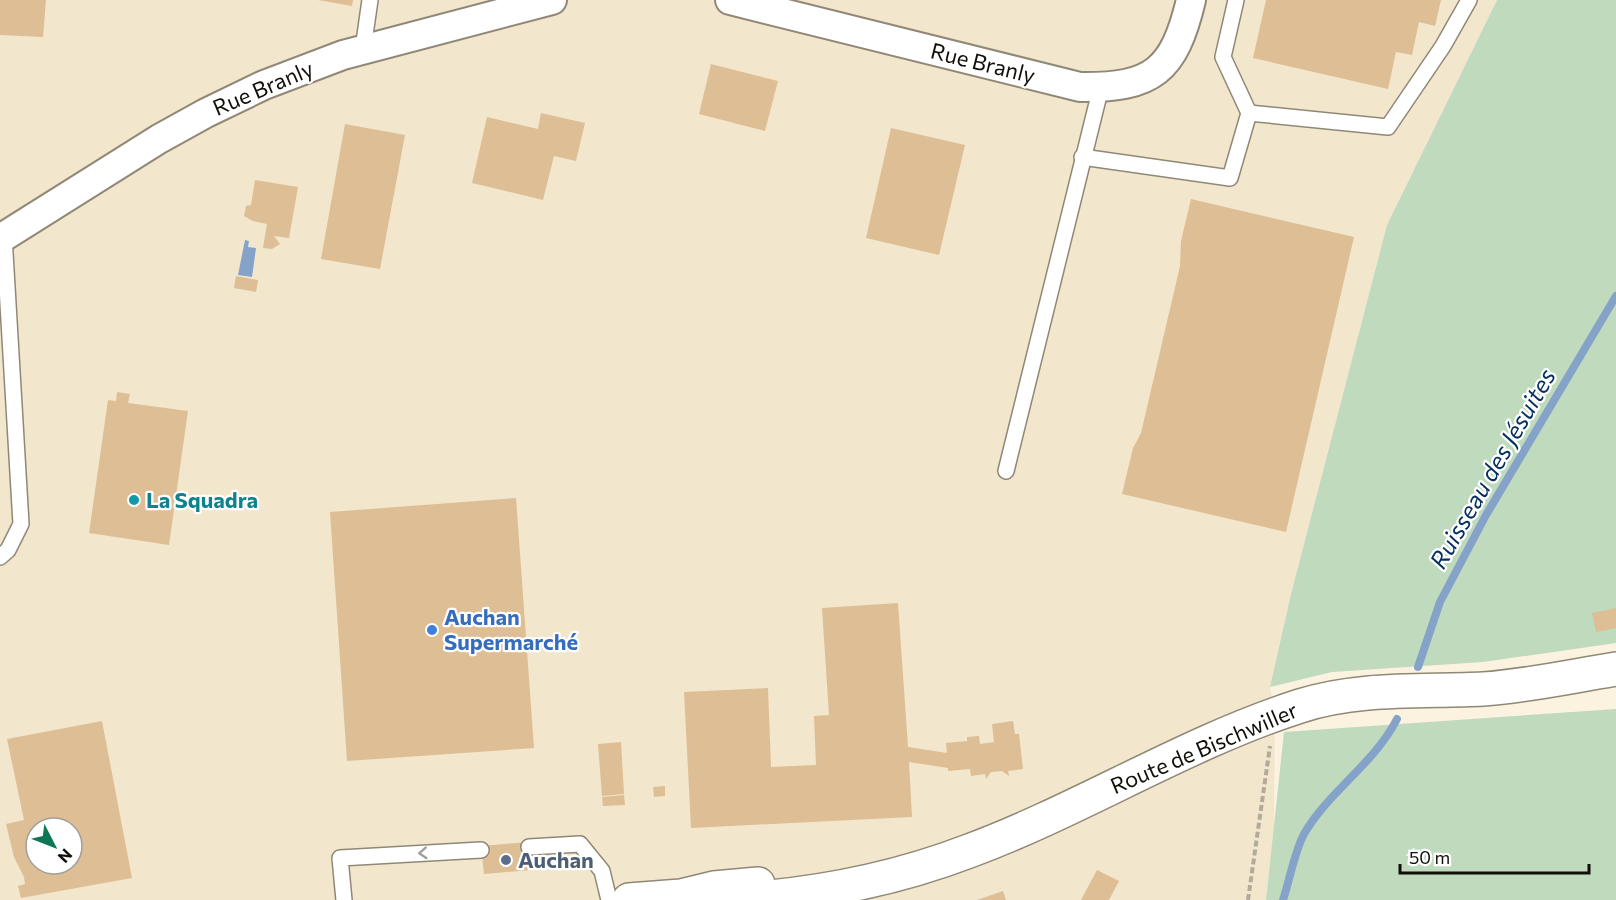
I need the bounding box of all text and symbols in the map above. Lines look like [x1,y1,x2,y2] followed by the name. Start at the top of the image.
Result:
[928,37,1038,89] street label: Rue Branly
[208,54,317,121] street label: Rue Branly
[1423,363,1561,573] water label: Ruisseau des Jésuites
[146,486,258,513] place label: La Squadra
[127,493,141,507] marker: La Squadra
[444,603,578,655] place label: Auchan Supermarché
[425,623,439,637] marker: Auchan Supermarché
[1106,696,1302,799] street label: Route de Bischwiller
[24,816,84,876] north arrow
[1400,837,1589,875] scale bar
[54,846,77,867] text: N
[518,846,594,873] place label: Auchan
[1409,846,1450,868] text: 50 m
[418,847,427,860] one-way arrow
[499,853,513,867] marker: Auchan

